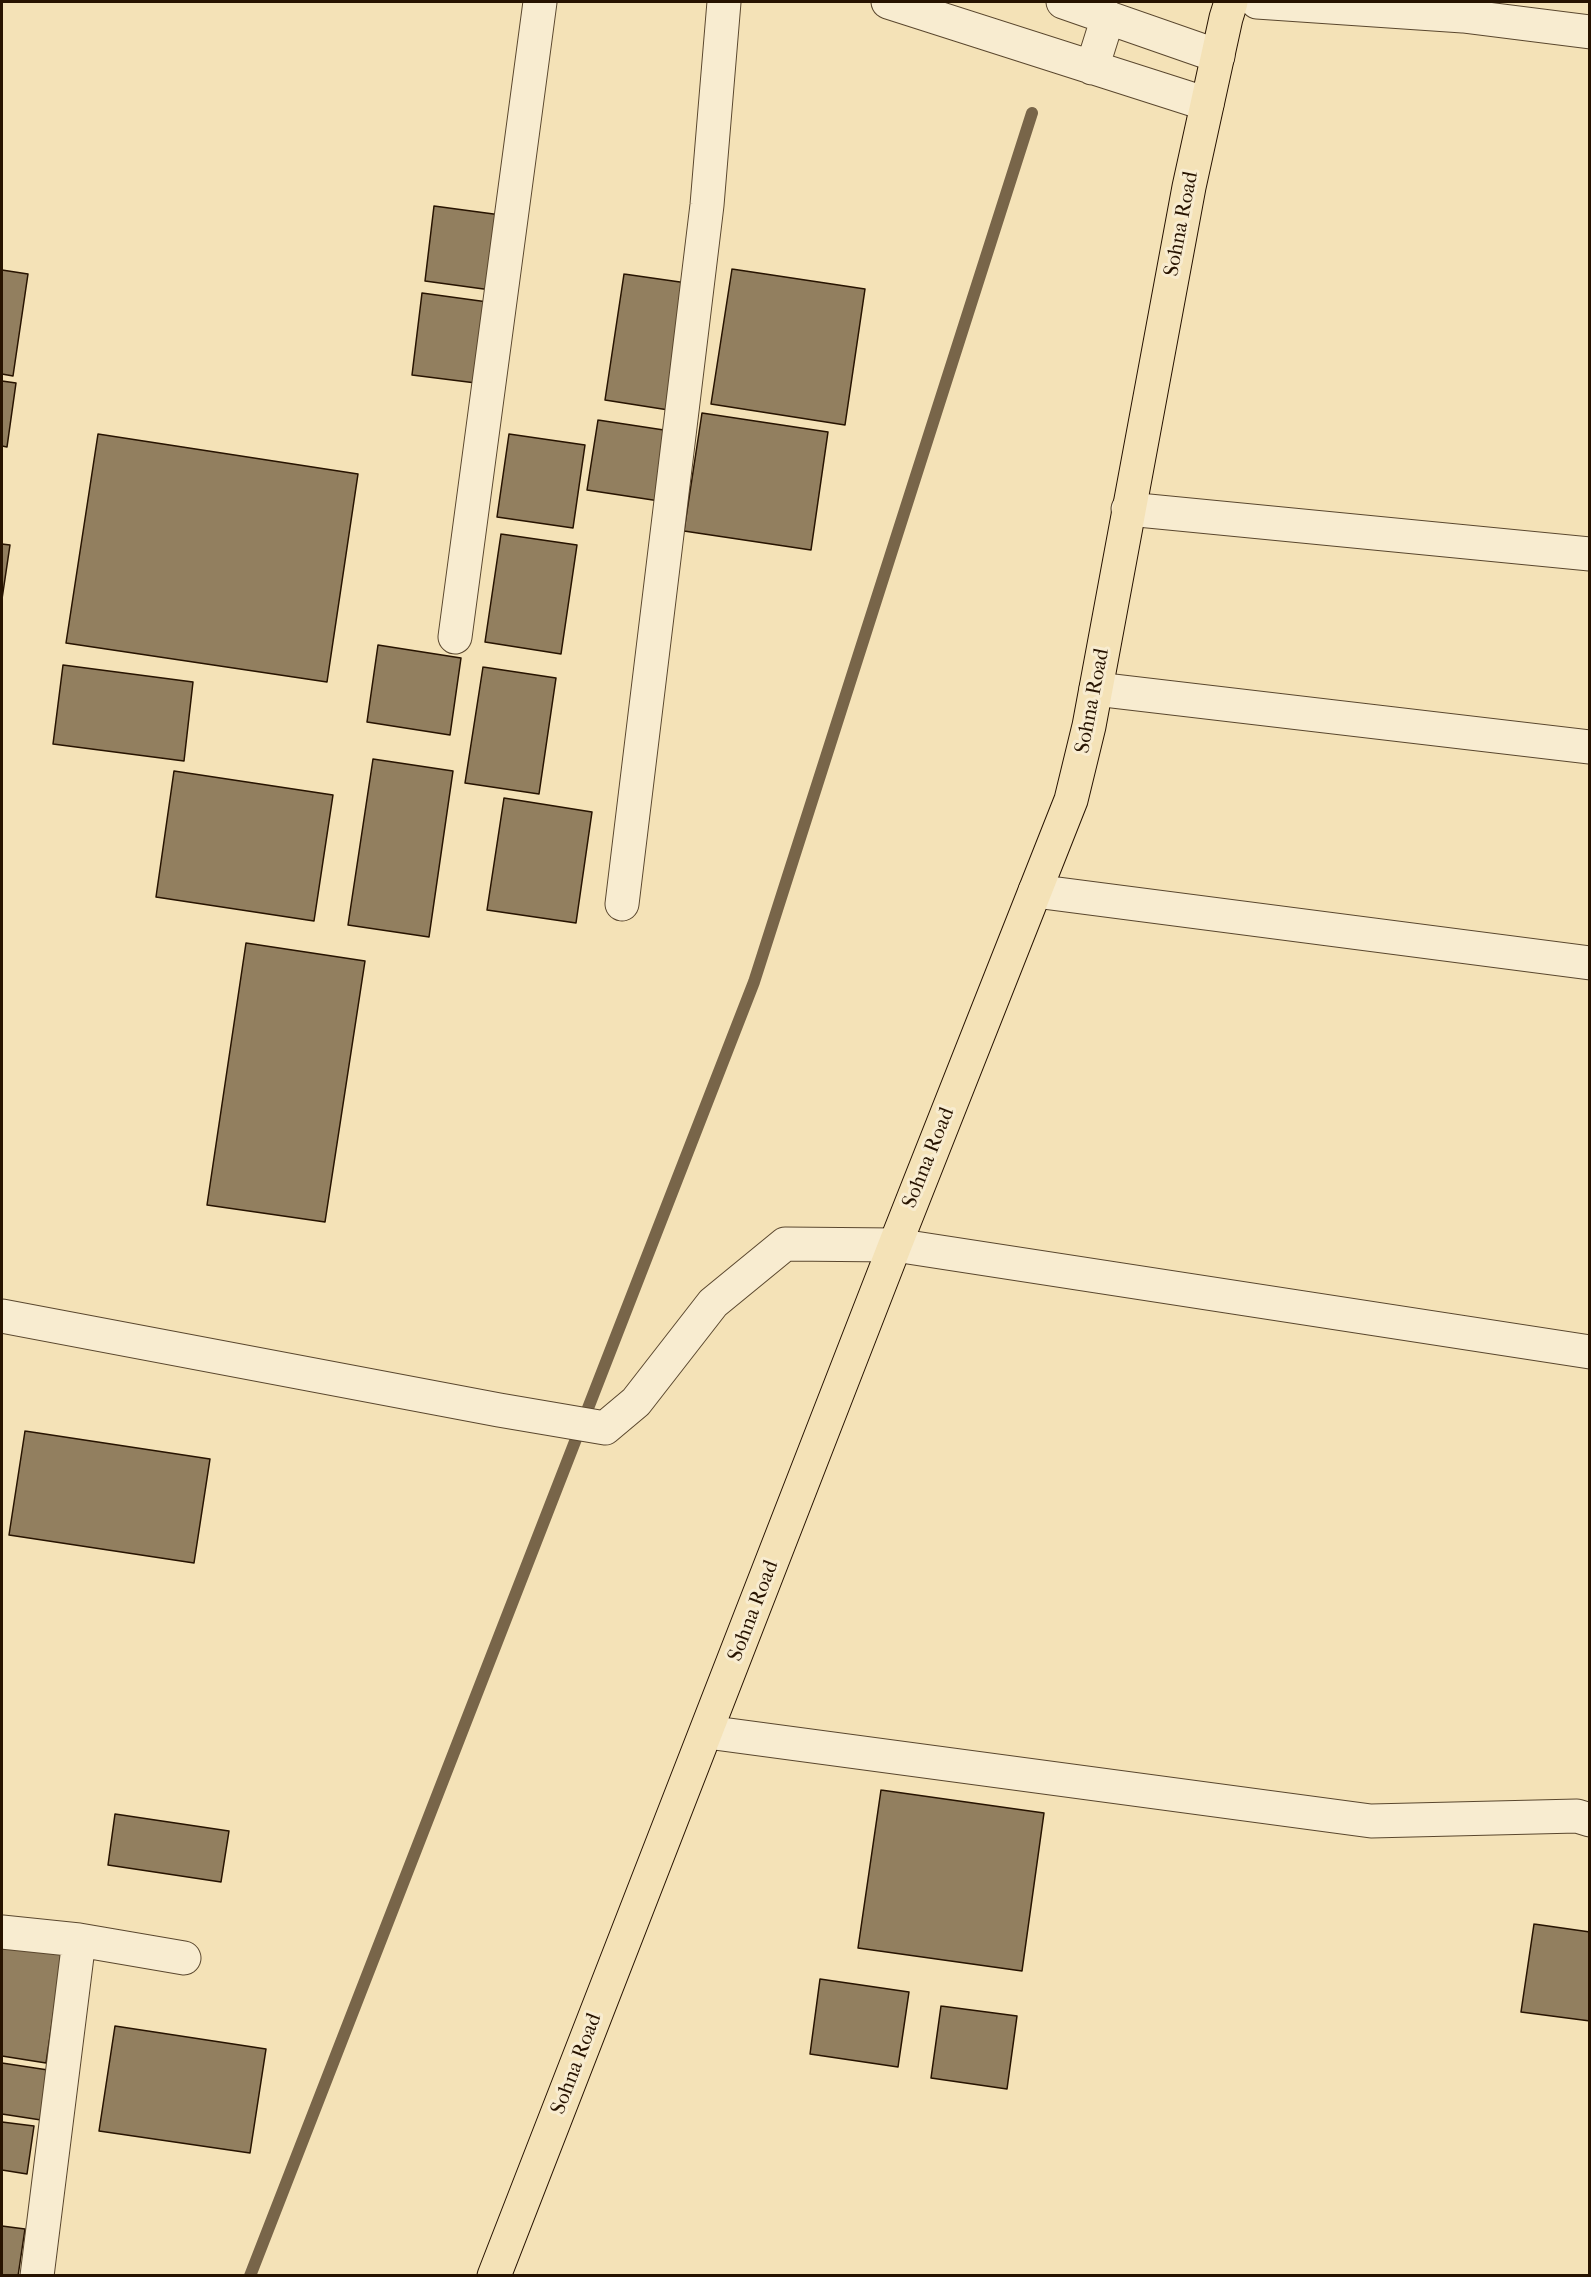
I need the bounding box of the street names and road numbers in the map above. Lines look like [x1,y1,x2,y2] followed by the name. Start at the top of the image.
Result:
[1159,169,1205,279] street label: Sohna Road
[1070,646,1116,756] street label: Sohna Road
[897,1104,961,1212] street label: Sohna Road
[723,1557,785,1665] street label: Sohna Road
[546,2010,608,2118] street label: Sohna Road

